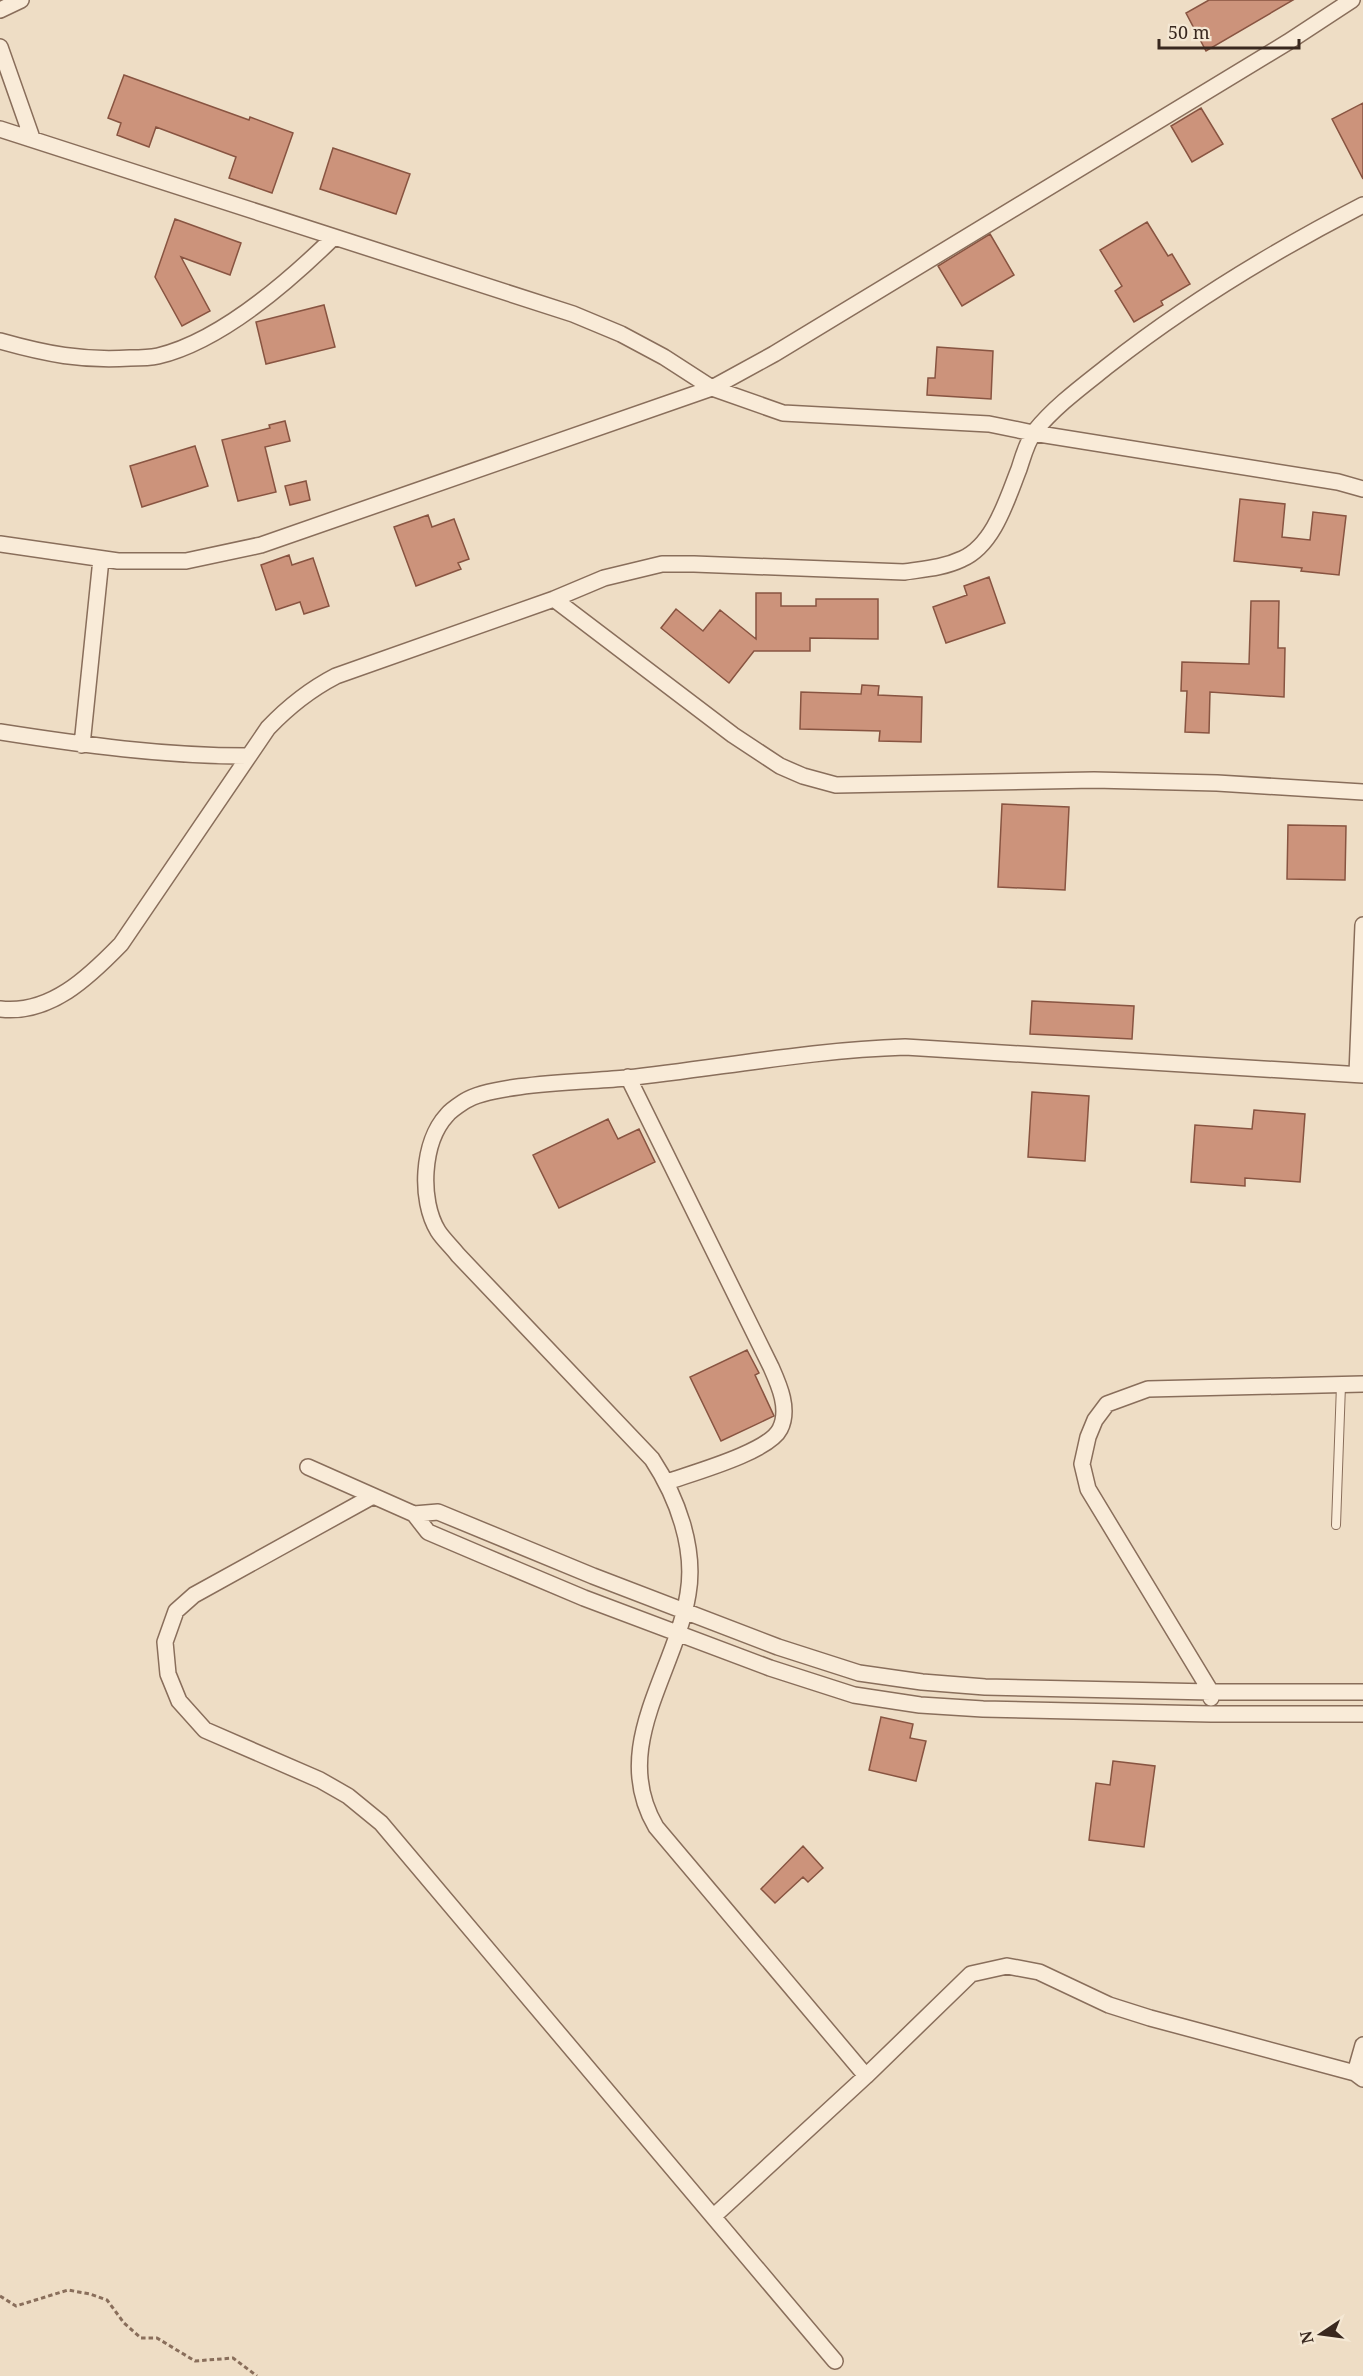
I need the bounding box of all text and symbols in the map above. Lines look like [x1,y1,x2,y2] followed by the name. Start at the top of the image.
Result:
[1159,12,1298,50] scale bar
[1168,20,1210,44] text: 50 m
[1291,2304,1351,2364] north arrow
[1294,2328,1319,2346] text: N

